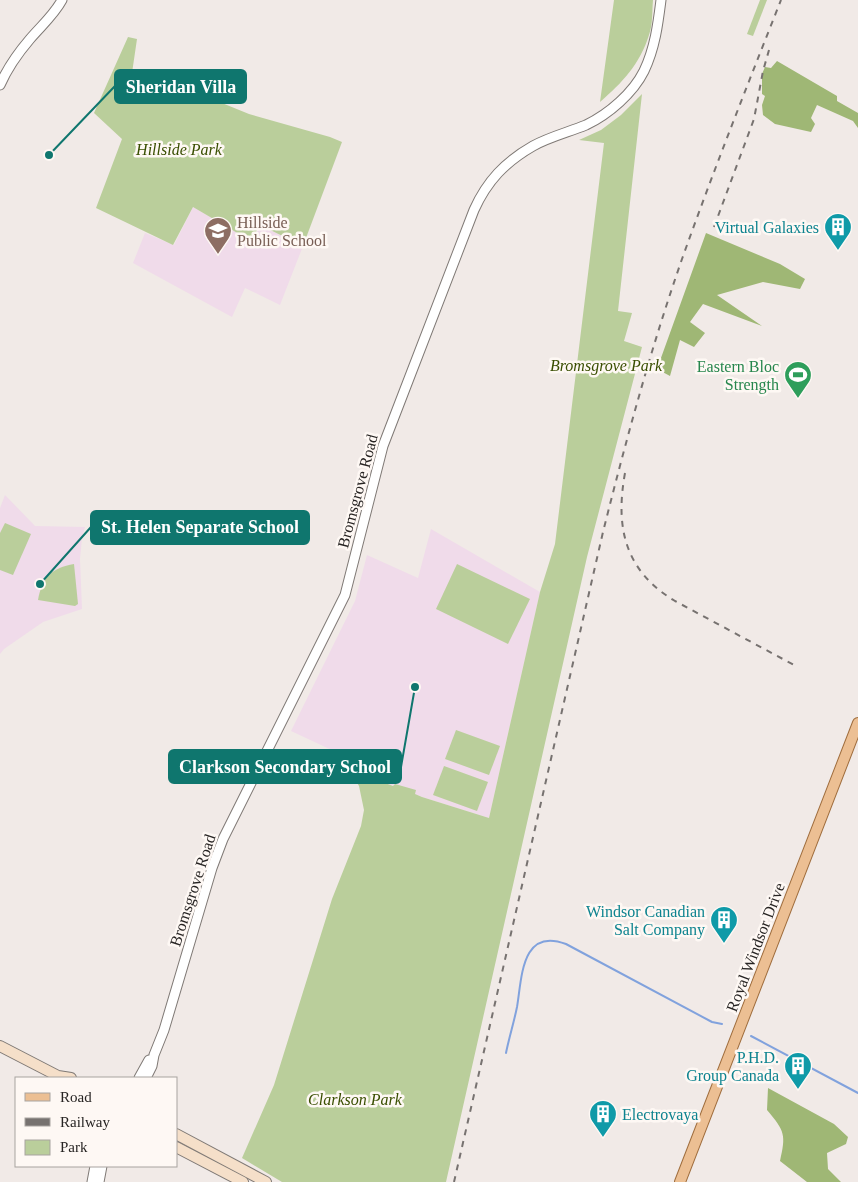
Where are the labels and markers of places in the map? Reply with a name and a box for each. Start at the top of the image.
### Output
callout: Sheridan Villa [115,70,246,103]
building icon: Virtual Galaxies [823,212,853,251]
place label: Hillside Public School [237,214,327,249]
school or university icon: Hillside Public School [203,216,233,255]
place label: Virtual Galaxies [715,219,819,236]
place label: Eastern Bloc Strength [697,358,779,394]
sports icon: Eastern Bloc Strength [783,360,813,399]
callout: St. Helen Separate School [91,511,309,544]
callout: Clarkson Secondary School [169,750,401,783]
place label: Windsor Canadian Salt Company [586,903,705,939]
building icon: Windsor Canadian Salt Company [709,905,739,944]
place label: P.H.D. Group Canada [686,1049,779,1085]
building icon: P.H.D. Group Canada [783,1051,813,1090]
building icon: Electrovaya [588,1099,618,1138]
place label: Electrovaya [622,1106,698,1124]

